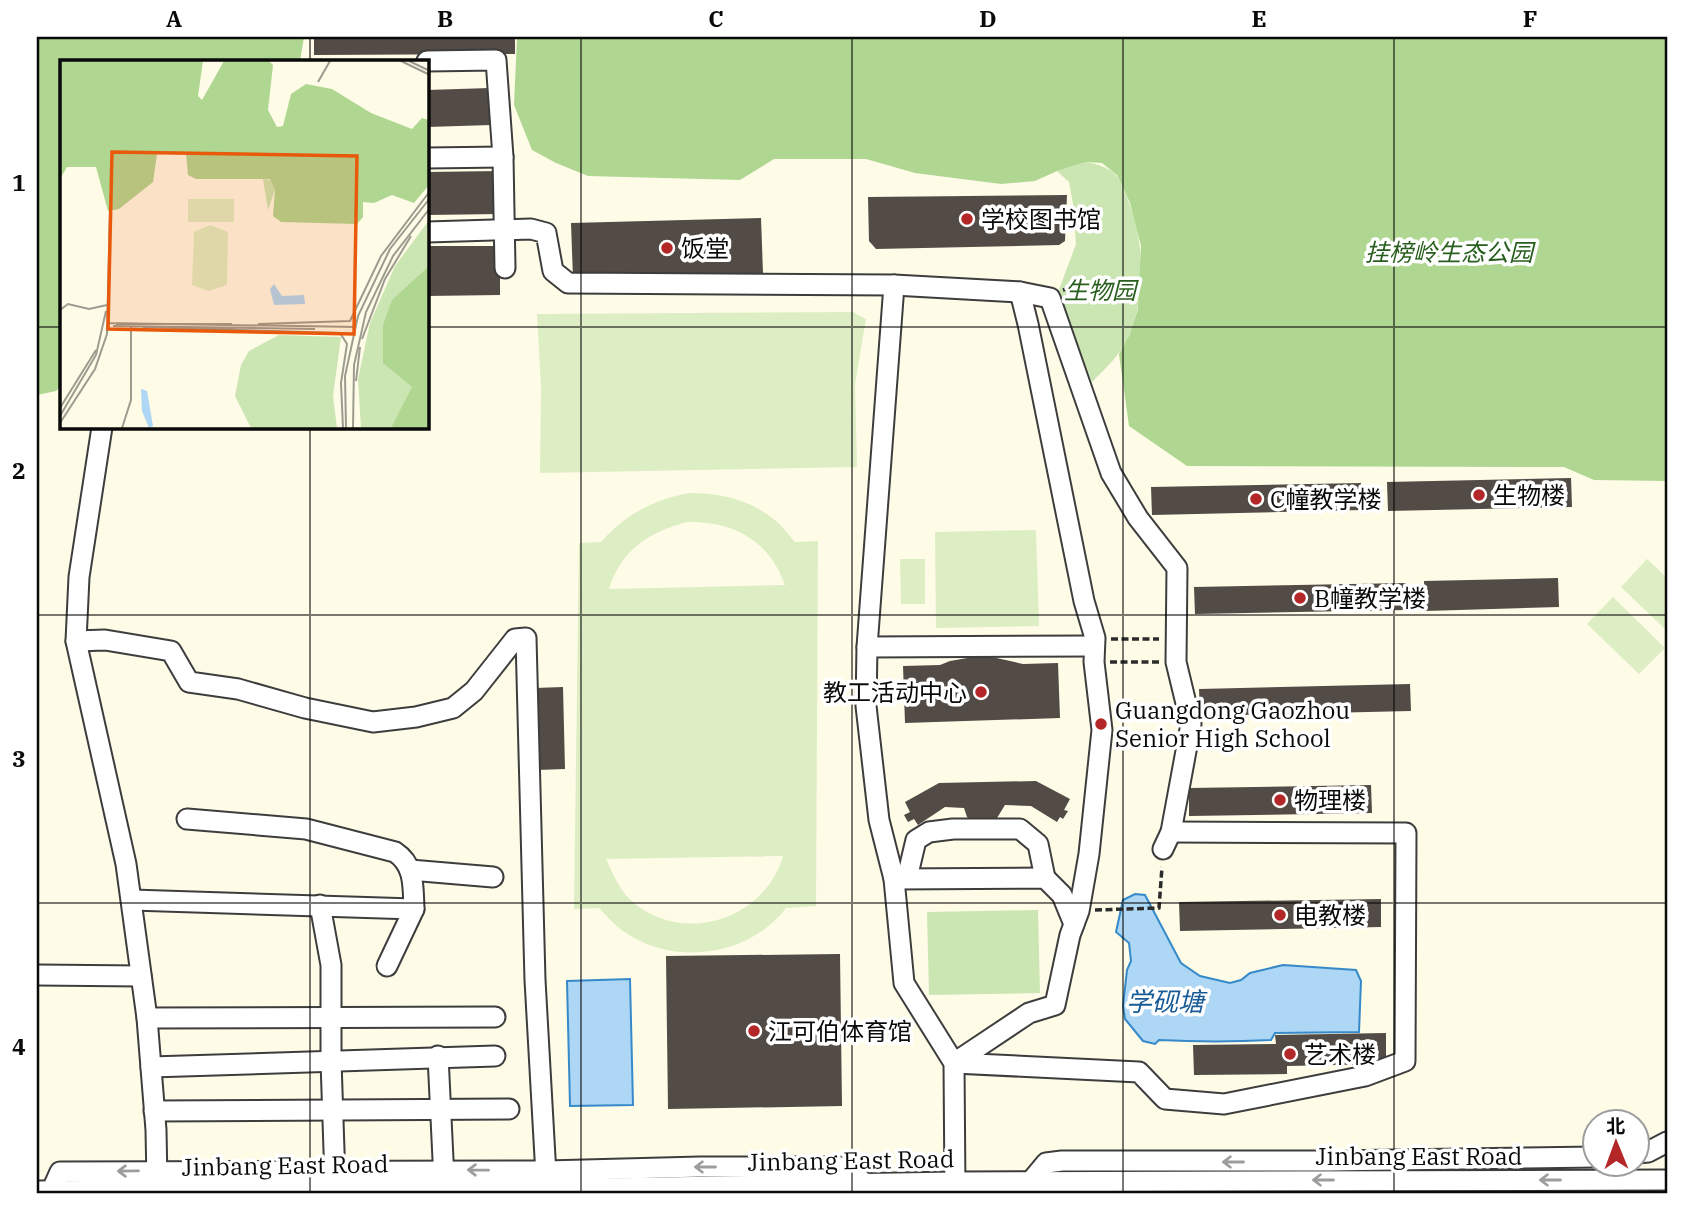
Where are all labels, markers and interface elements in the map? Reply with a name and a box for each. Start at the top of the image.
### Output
text: A [166,3,182,33]
text: B [437,3,453,33]
text: C [708,3,724,33]
text: D [979,3,997,33]
text: E [1251,3,1267,33]
text: F [1523,3,1537,33]
inset map [60,60,429,429]
text: 1 [12,167,26,197]
place label: 学校图书馆 [981,203,1101,235]
marker: 学校图书馆 [959,211,975,227]
place label: 饭堂 [681,232,729,264]
park label: 挂榜岭生态公园 [1365,236,1536,268]
marker: 饭堂 [659,240,675,256]
park label: 生物园 [1064,274,1139,306]
text: 2 [12,455,26,485]
place label: 生物楼 [1493,479,1565,511]
place label: C幢教学楼 [1270,483,1382,515]
marker: 生物楼 [1471,487,1487,503]
marker: C幢教学楼 [1248,491,1264,507]
place label: B幢教学楼 [1314,582,1426,614]
marker: B幢教学楼 [1292,590,1308,606]
place label: 教工活动中心 [823,676,967,708]
marker: 教工活动中心 [973,684,989,700]
place label: Guangdong Gaozhou Senior High School [1115,694,1350,754]
marker: Guangdong Gaozhou Senior High School [1093,716,1109,732]
text: 3 [12,743,26,773]
place label: 物理楼 [1294,784,1366,816]
marker: 物理楼 [1272,792,1288,808]
place label: 电教楼 [1294,899,1366,931]
marker: 电教楼 [1272,907,1288,923]
water label: 学砚塘 [1126,984,1208,1018]
place label: 江可伯体育馆 [768,1015,912,1047]
marker: 江可伯体育馆 [746,1023,762,1039]
text: 4 [12,1031,26,1061]
place label: 艺术楼 [1304,1038,1376,1070]
marker: 艺术楼 [1282,1046,1298,1062]
north arrow [1582,1108,1652,1178]
text: 北 [1606,1114,1625,1138]
street label: Jinbang East Road [1316,1140,1522,1172]
street label: Jinbang East Road [747,1142,955,1178]
street label: Jinbang East Road [181,1147,389,1183]
one-way arrow [1222,1155,1245,1169]
one-way arrow [694,1160,717,1174]
one-way arrow [467,1163,490,1177]
one-way arrow [117,1164,140,1178]
one-way arrow [1311,1173,1334,1187]
one-way arrow [1539,1173,1562,1187]

